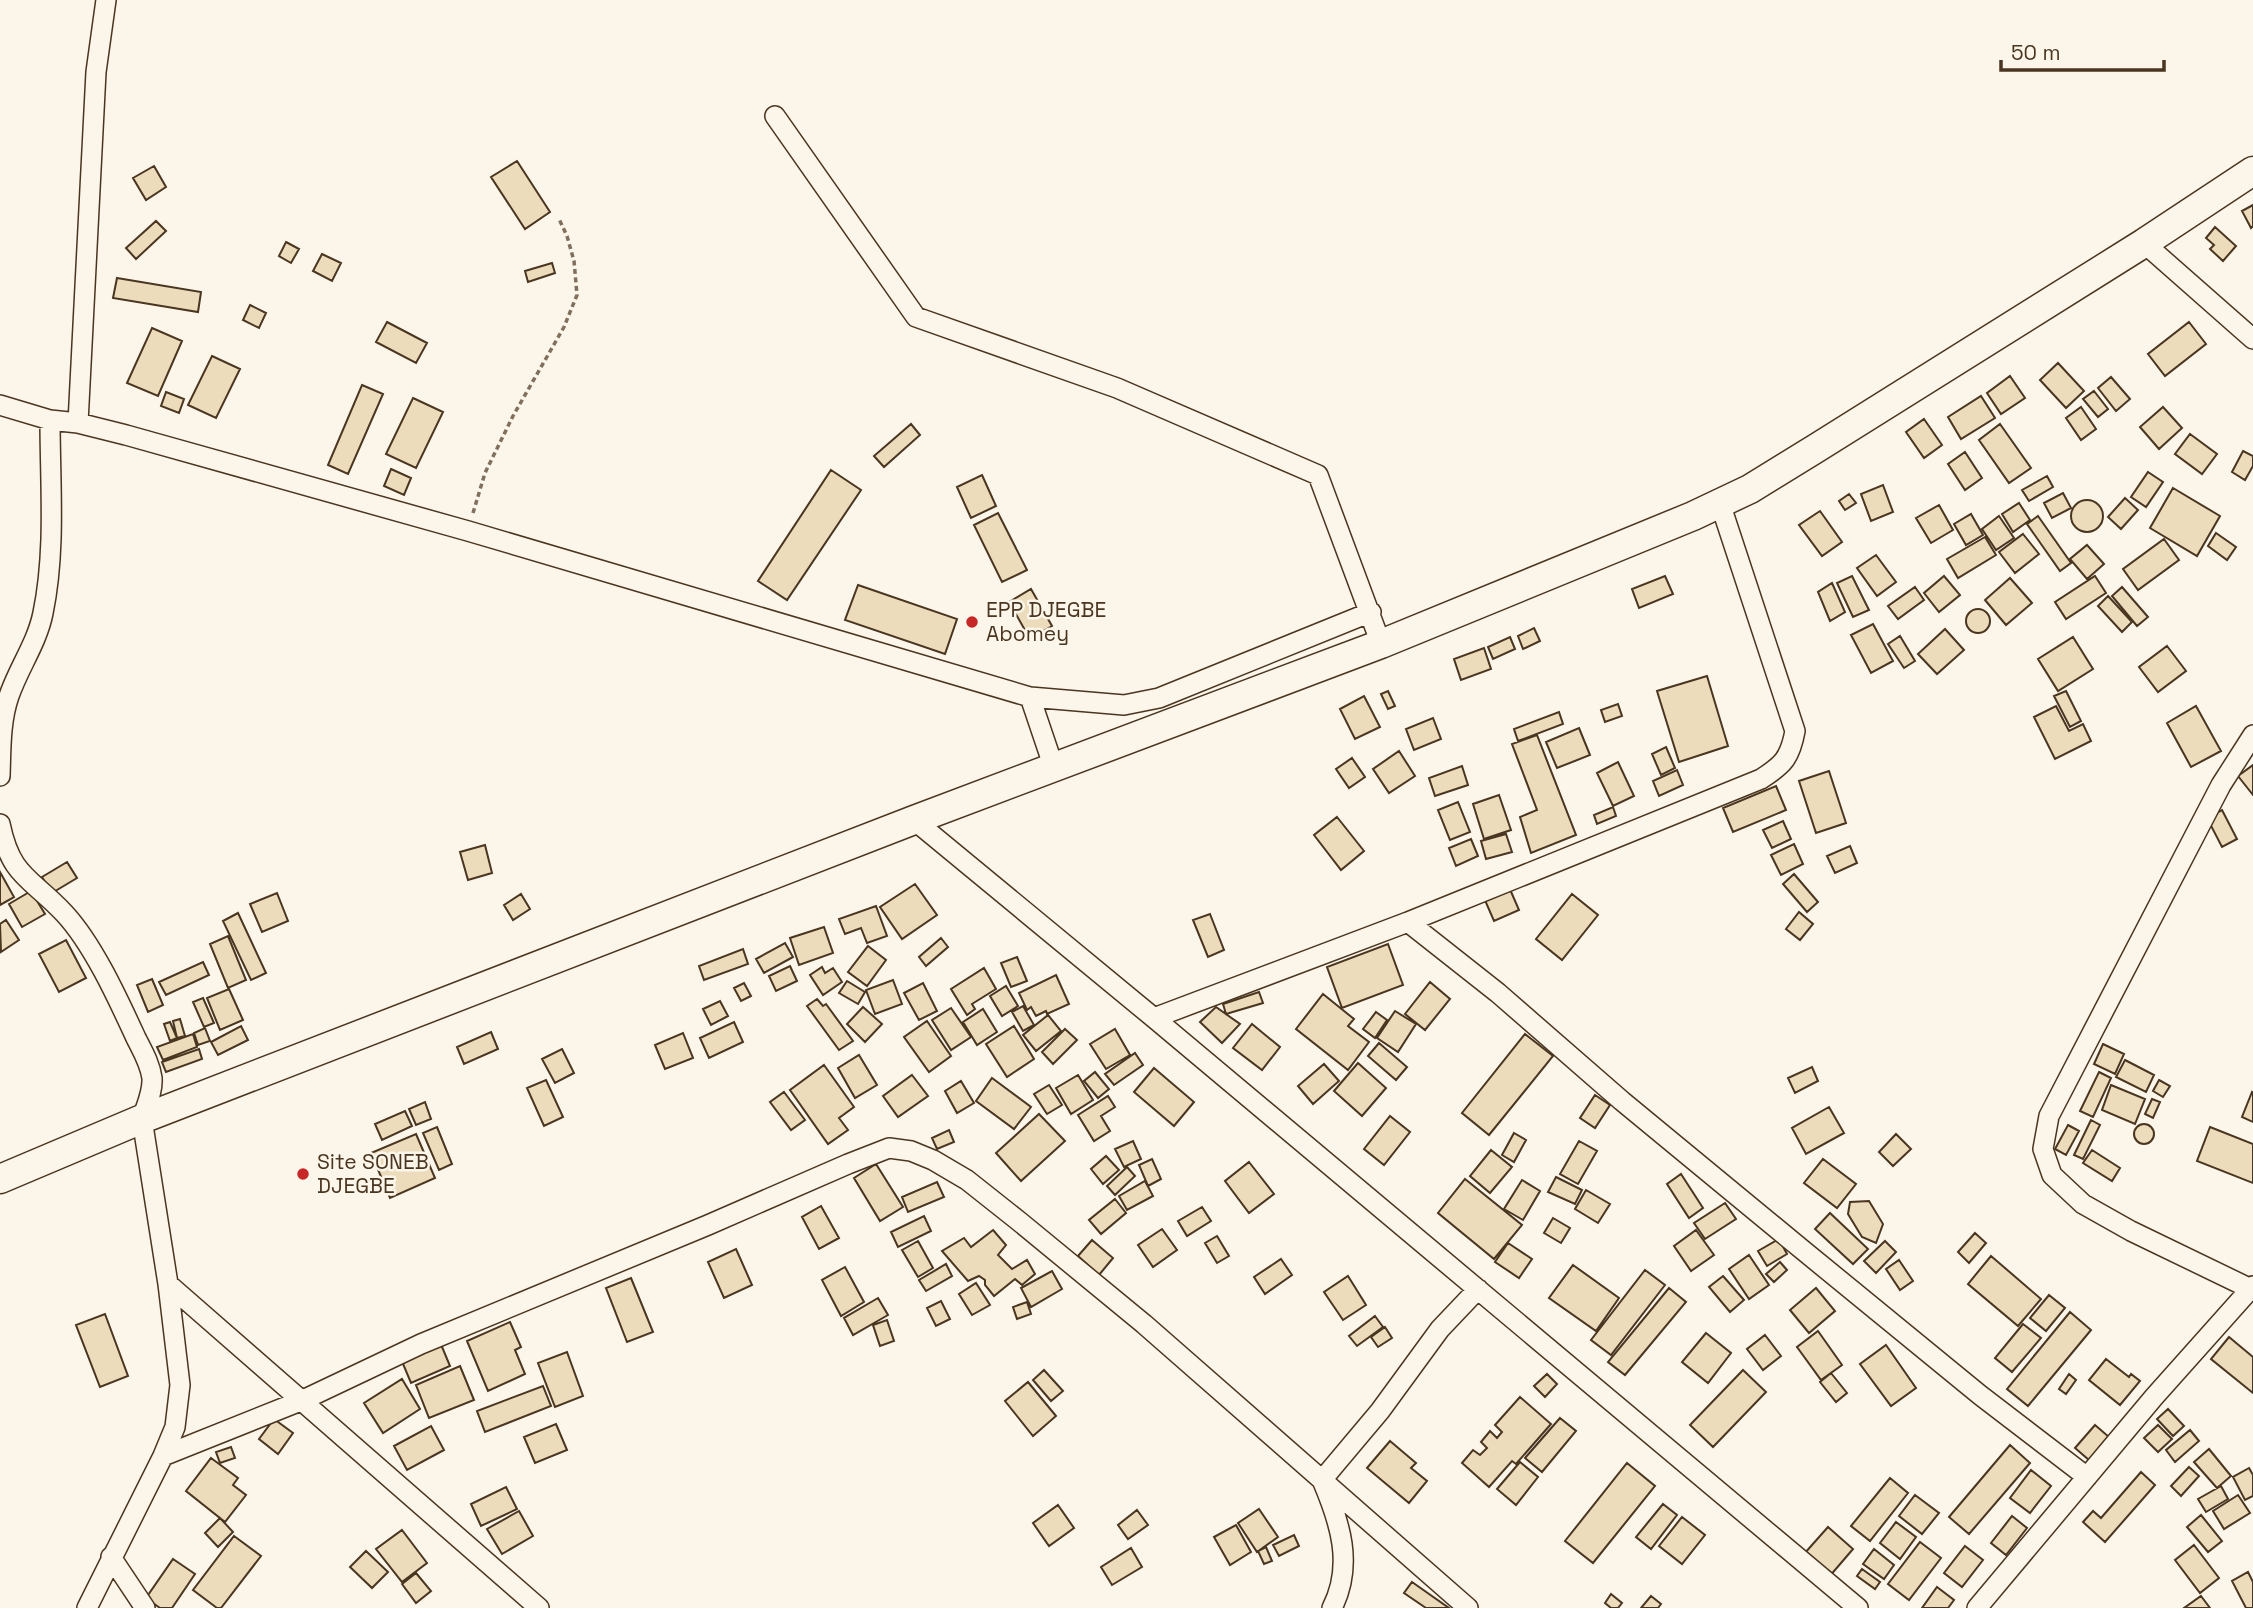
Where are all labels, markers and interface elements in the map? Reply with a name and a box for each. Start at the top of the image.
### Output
scale bar [2001,28,2164,72]
text: 50 m [2011,39,2061,66]
place label: EPP DJEGBE Abomey [986,596,1106,647]
marker: EPP DJEGBE Abomey [964,614,980,630]
place label: Site SONEB DJEGBE [317,1148,429,1199]
marker: Site SONEB DJEGBE [295,1166,311,1182]

